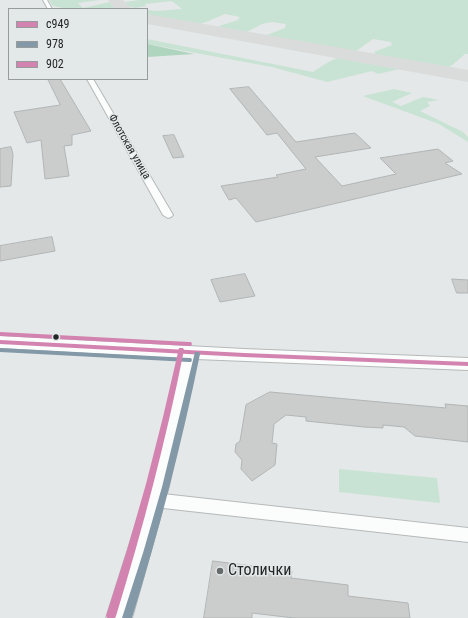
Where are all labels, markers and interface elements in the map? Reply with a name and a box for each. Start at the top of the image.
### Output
legend [8,8,148,80]
text: с949 [46,17,69,31]
text: 978 [46,37,64,51]
text: 902 [46,57,64,71]
street label: Флотская улица [105,112,153,182]
unlabelled marker [51,332,61,342]
place label: Столички [228,561,291,581]
marker: Столички [215,566,225,576]

